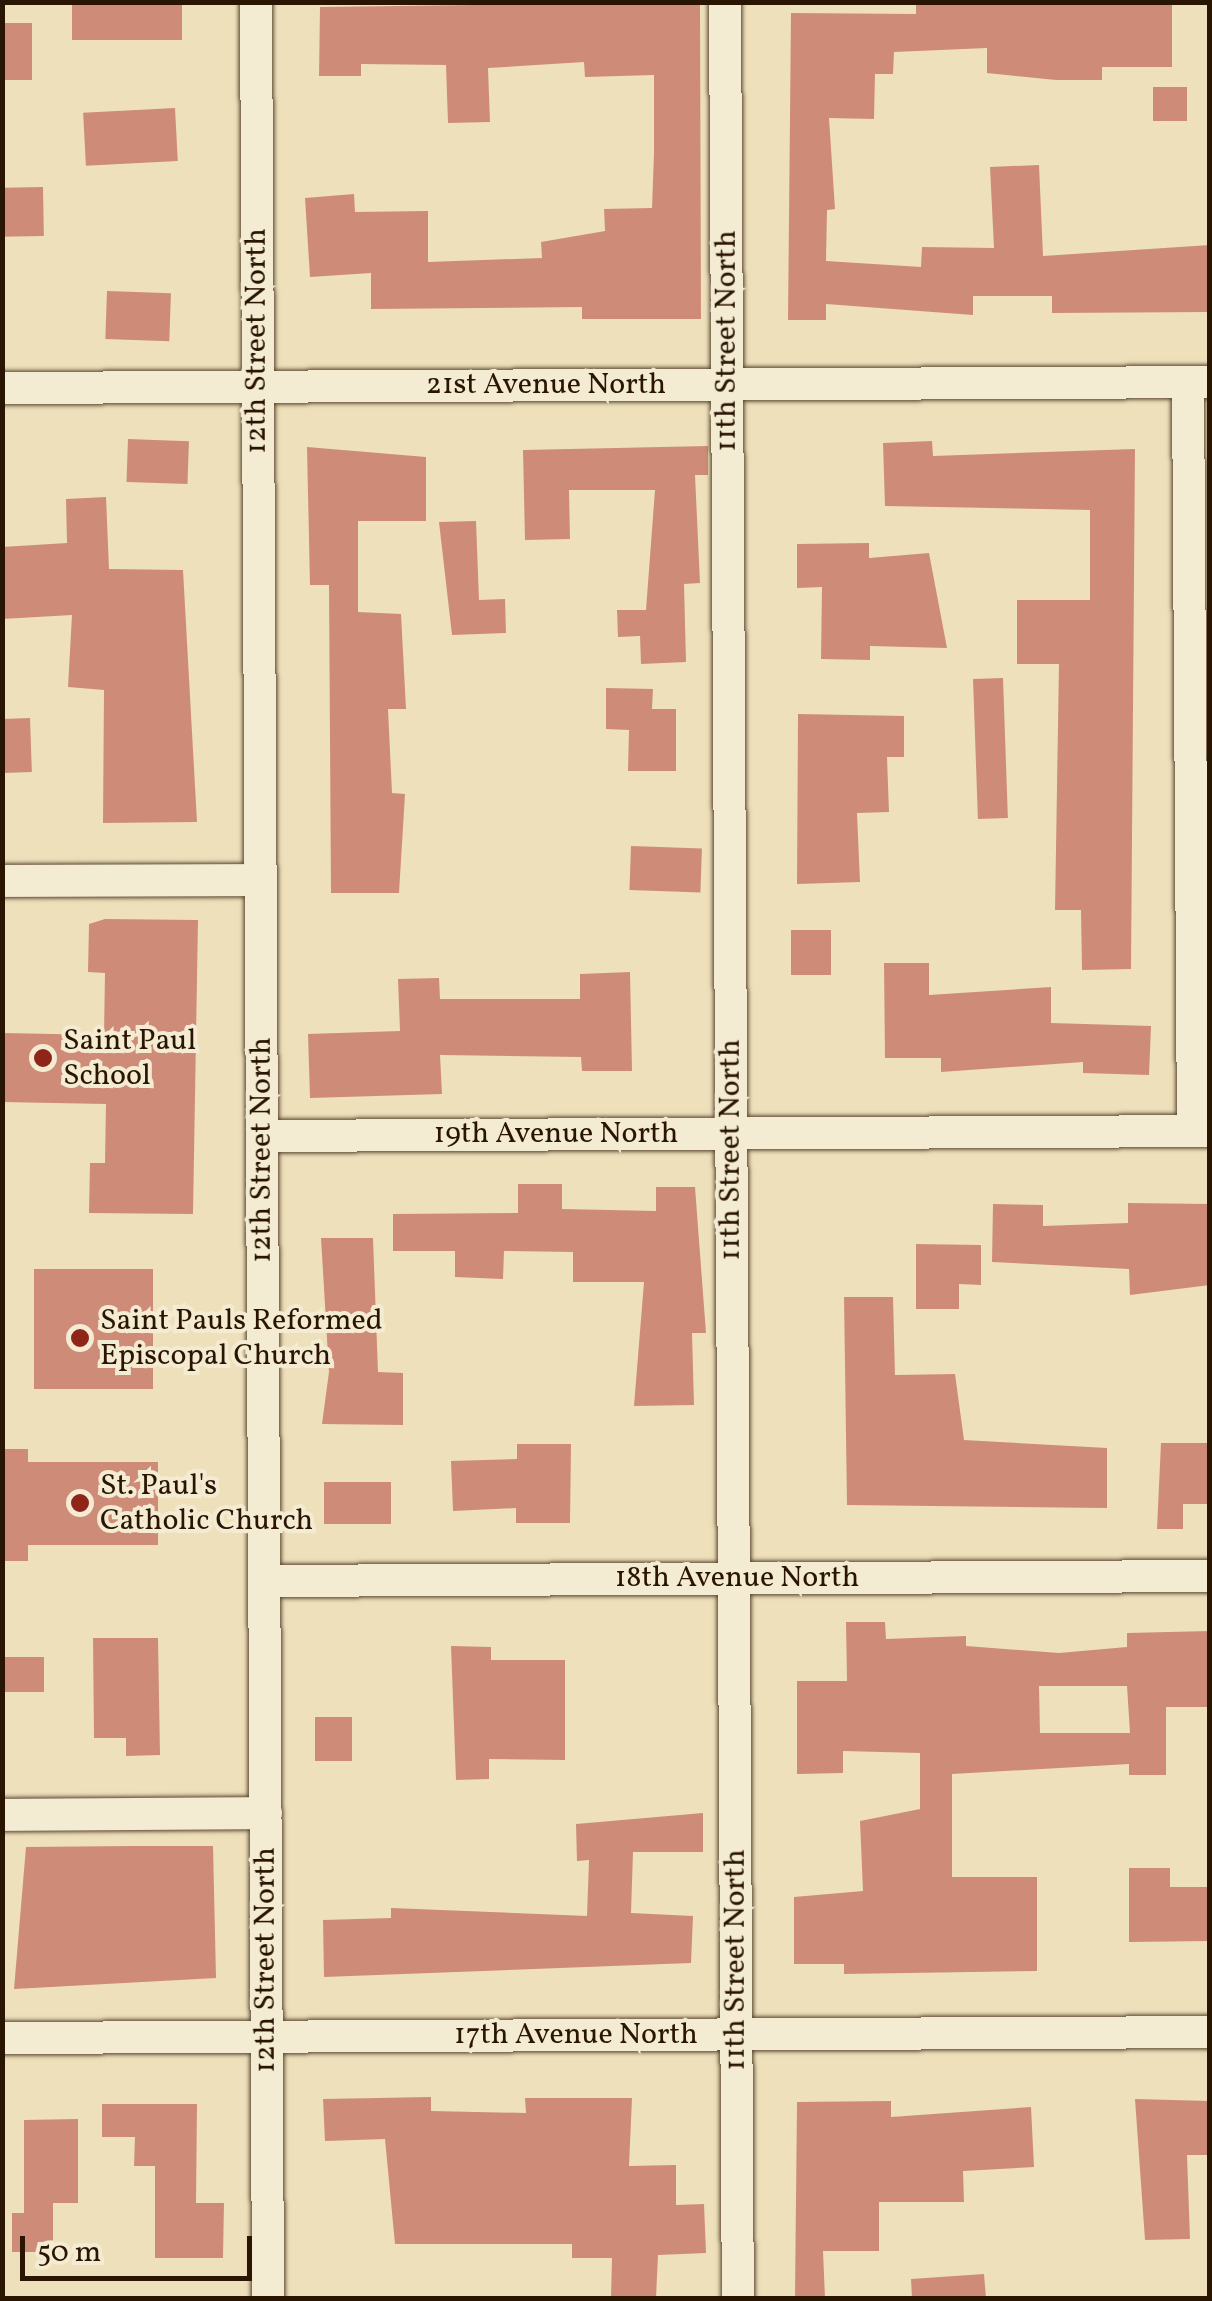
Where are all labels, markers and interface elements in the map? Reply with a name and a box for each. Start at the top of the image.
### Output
street label: 12th Street North [239,228,275,454]
street label: 11th Street North [709,230,745,452]
street label: 21st Avenue North [426,367,666,403]
place label: Saint Paul School [63,1023,196,1094]
street label: 12th Street North [244,1037,280,1263]
street label: 11th Street North [713,1039,749,1261]
marker: Saint Paul School [32,1047,54,1069]
street label: 19th Avenue North [434,1116,678,1152]
place label: Saint Pauls Reformed Episcopal Church [100,1303,383,1374]
marker: Saint Pauls Reformed Episcopal Church [69,1327,91,1349]
place label: St. Paul's Catholic Church [100,1468,313,1538]
marker: St. Paul's Catholic Church [69,1492,91,1514]
street label: 18th Avenue North [615,1560,859,1596]
street label: 12th Street North [248,1847,284,2073]
street label: 11th Street North [718,1849,754,2071]
street label: 17th Avenue North [454,2017,698,2053]
scale bar [25,2216,258,2278]
text: 50 m [37,2232,101,2274]

